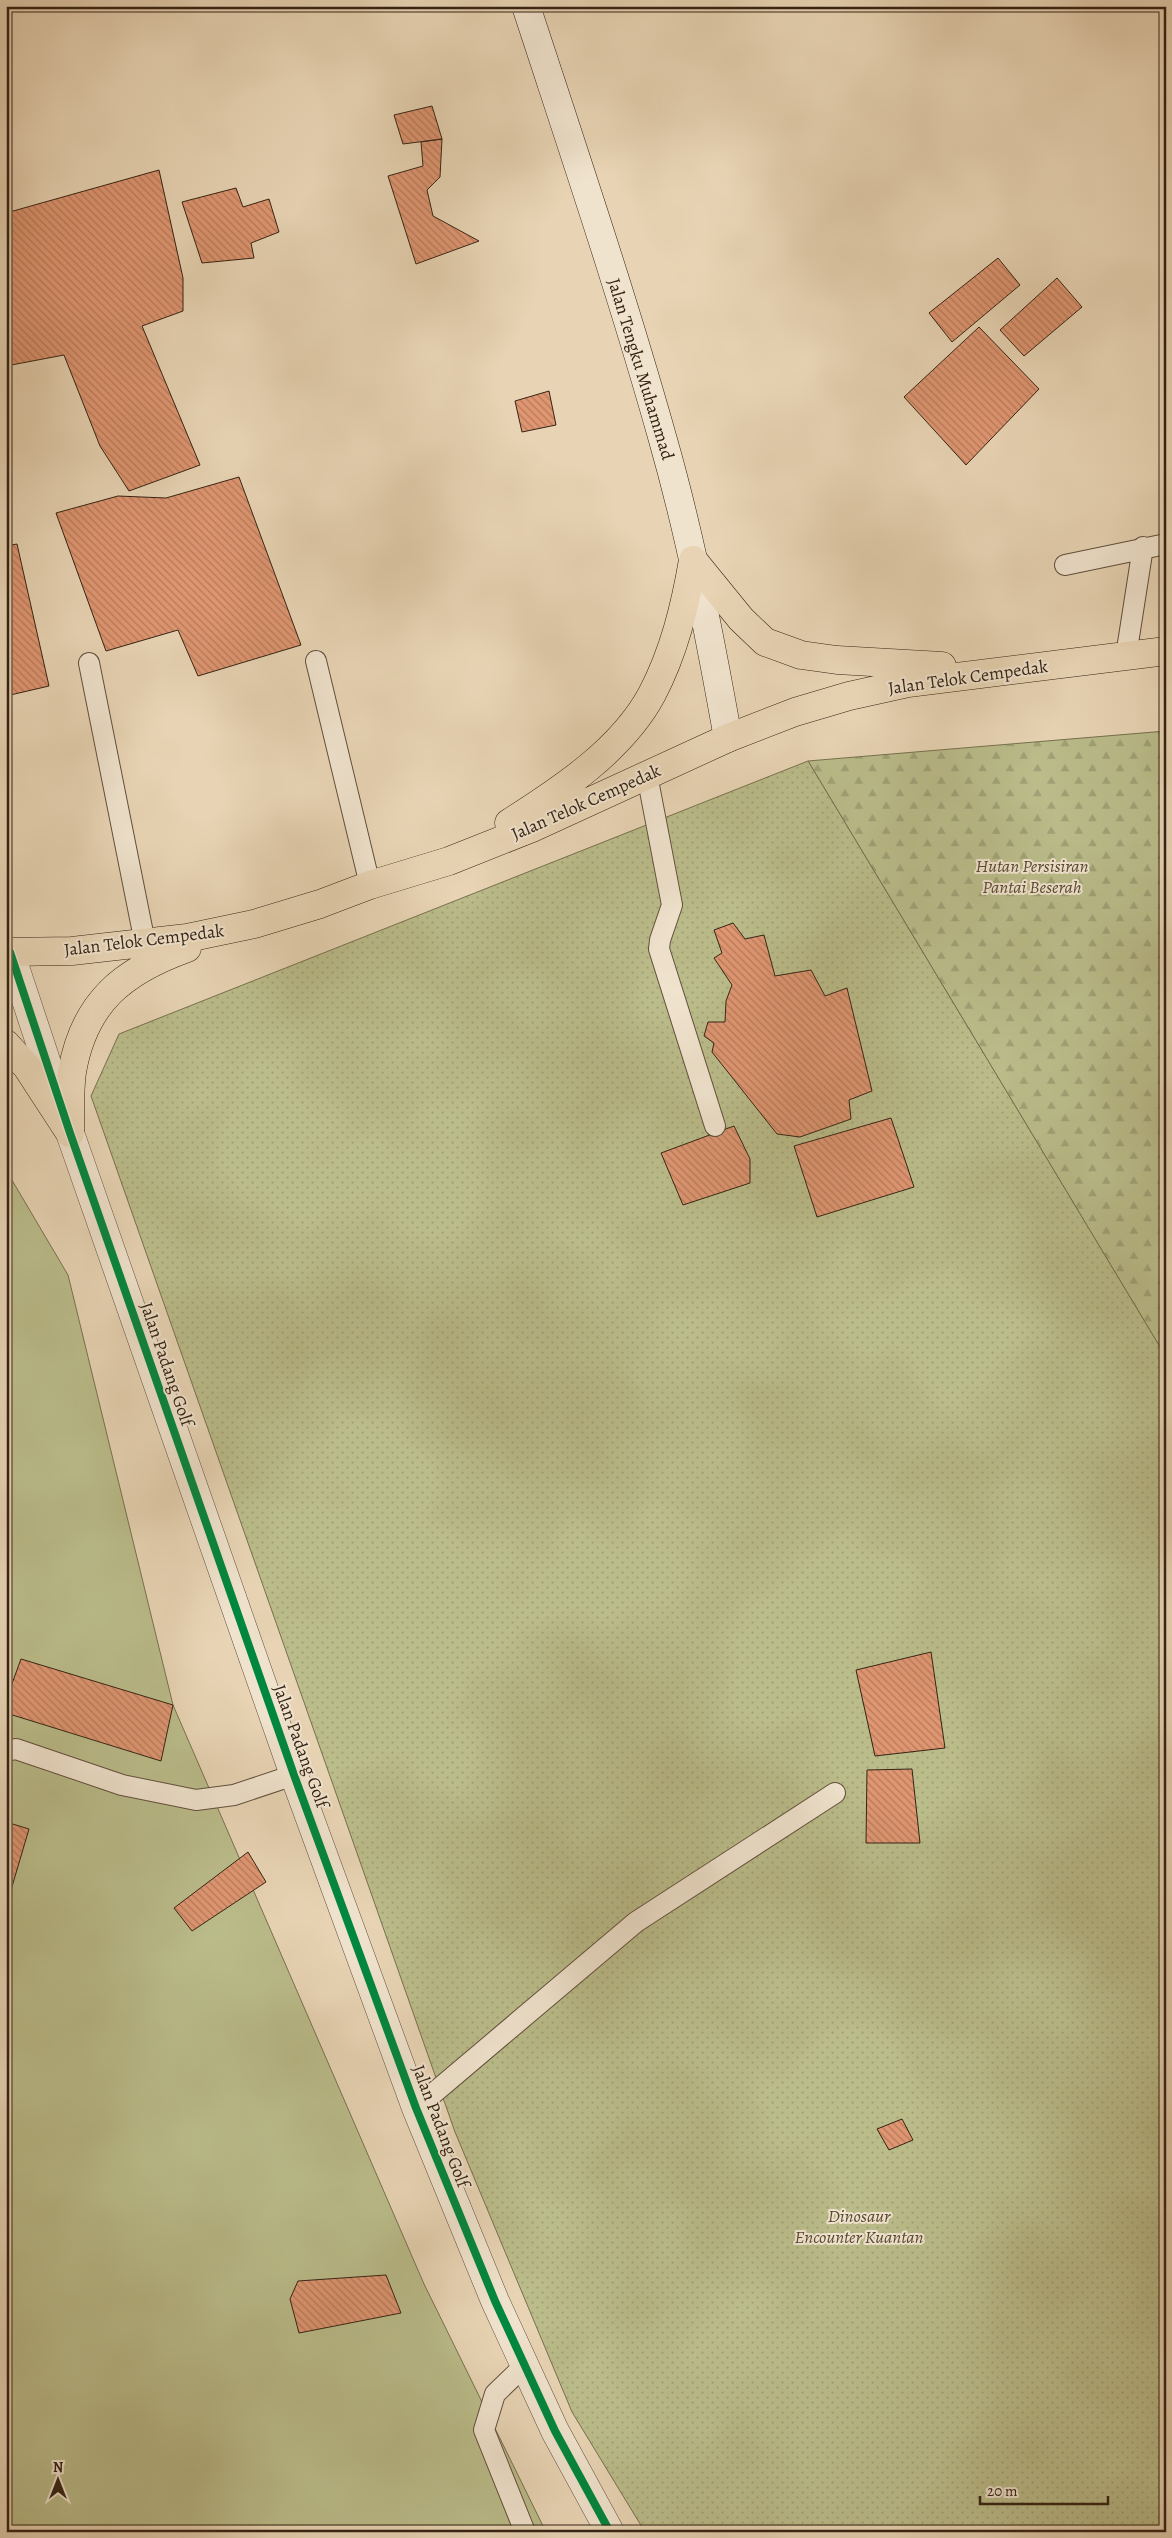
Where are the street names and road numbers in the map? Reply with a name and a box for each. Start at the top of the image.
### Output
street label: Jalan Tengku Muhammad [602,275,680,463]
street label: Jalan Telok Cempedak [887,654,1050,700]
street label: Jalan Telok Cempedak [508,758,665,846]
street label: Jalan Telok Cempedak [63,918,225,962]
street label: Jalan Padang Golf [135,1299,200,1432]
street label: Jalan Padang Golf [268,1681,335,1814]
street label: Jalan Padang Golf [407,2061,476,2194]

